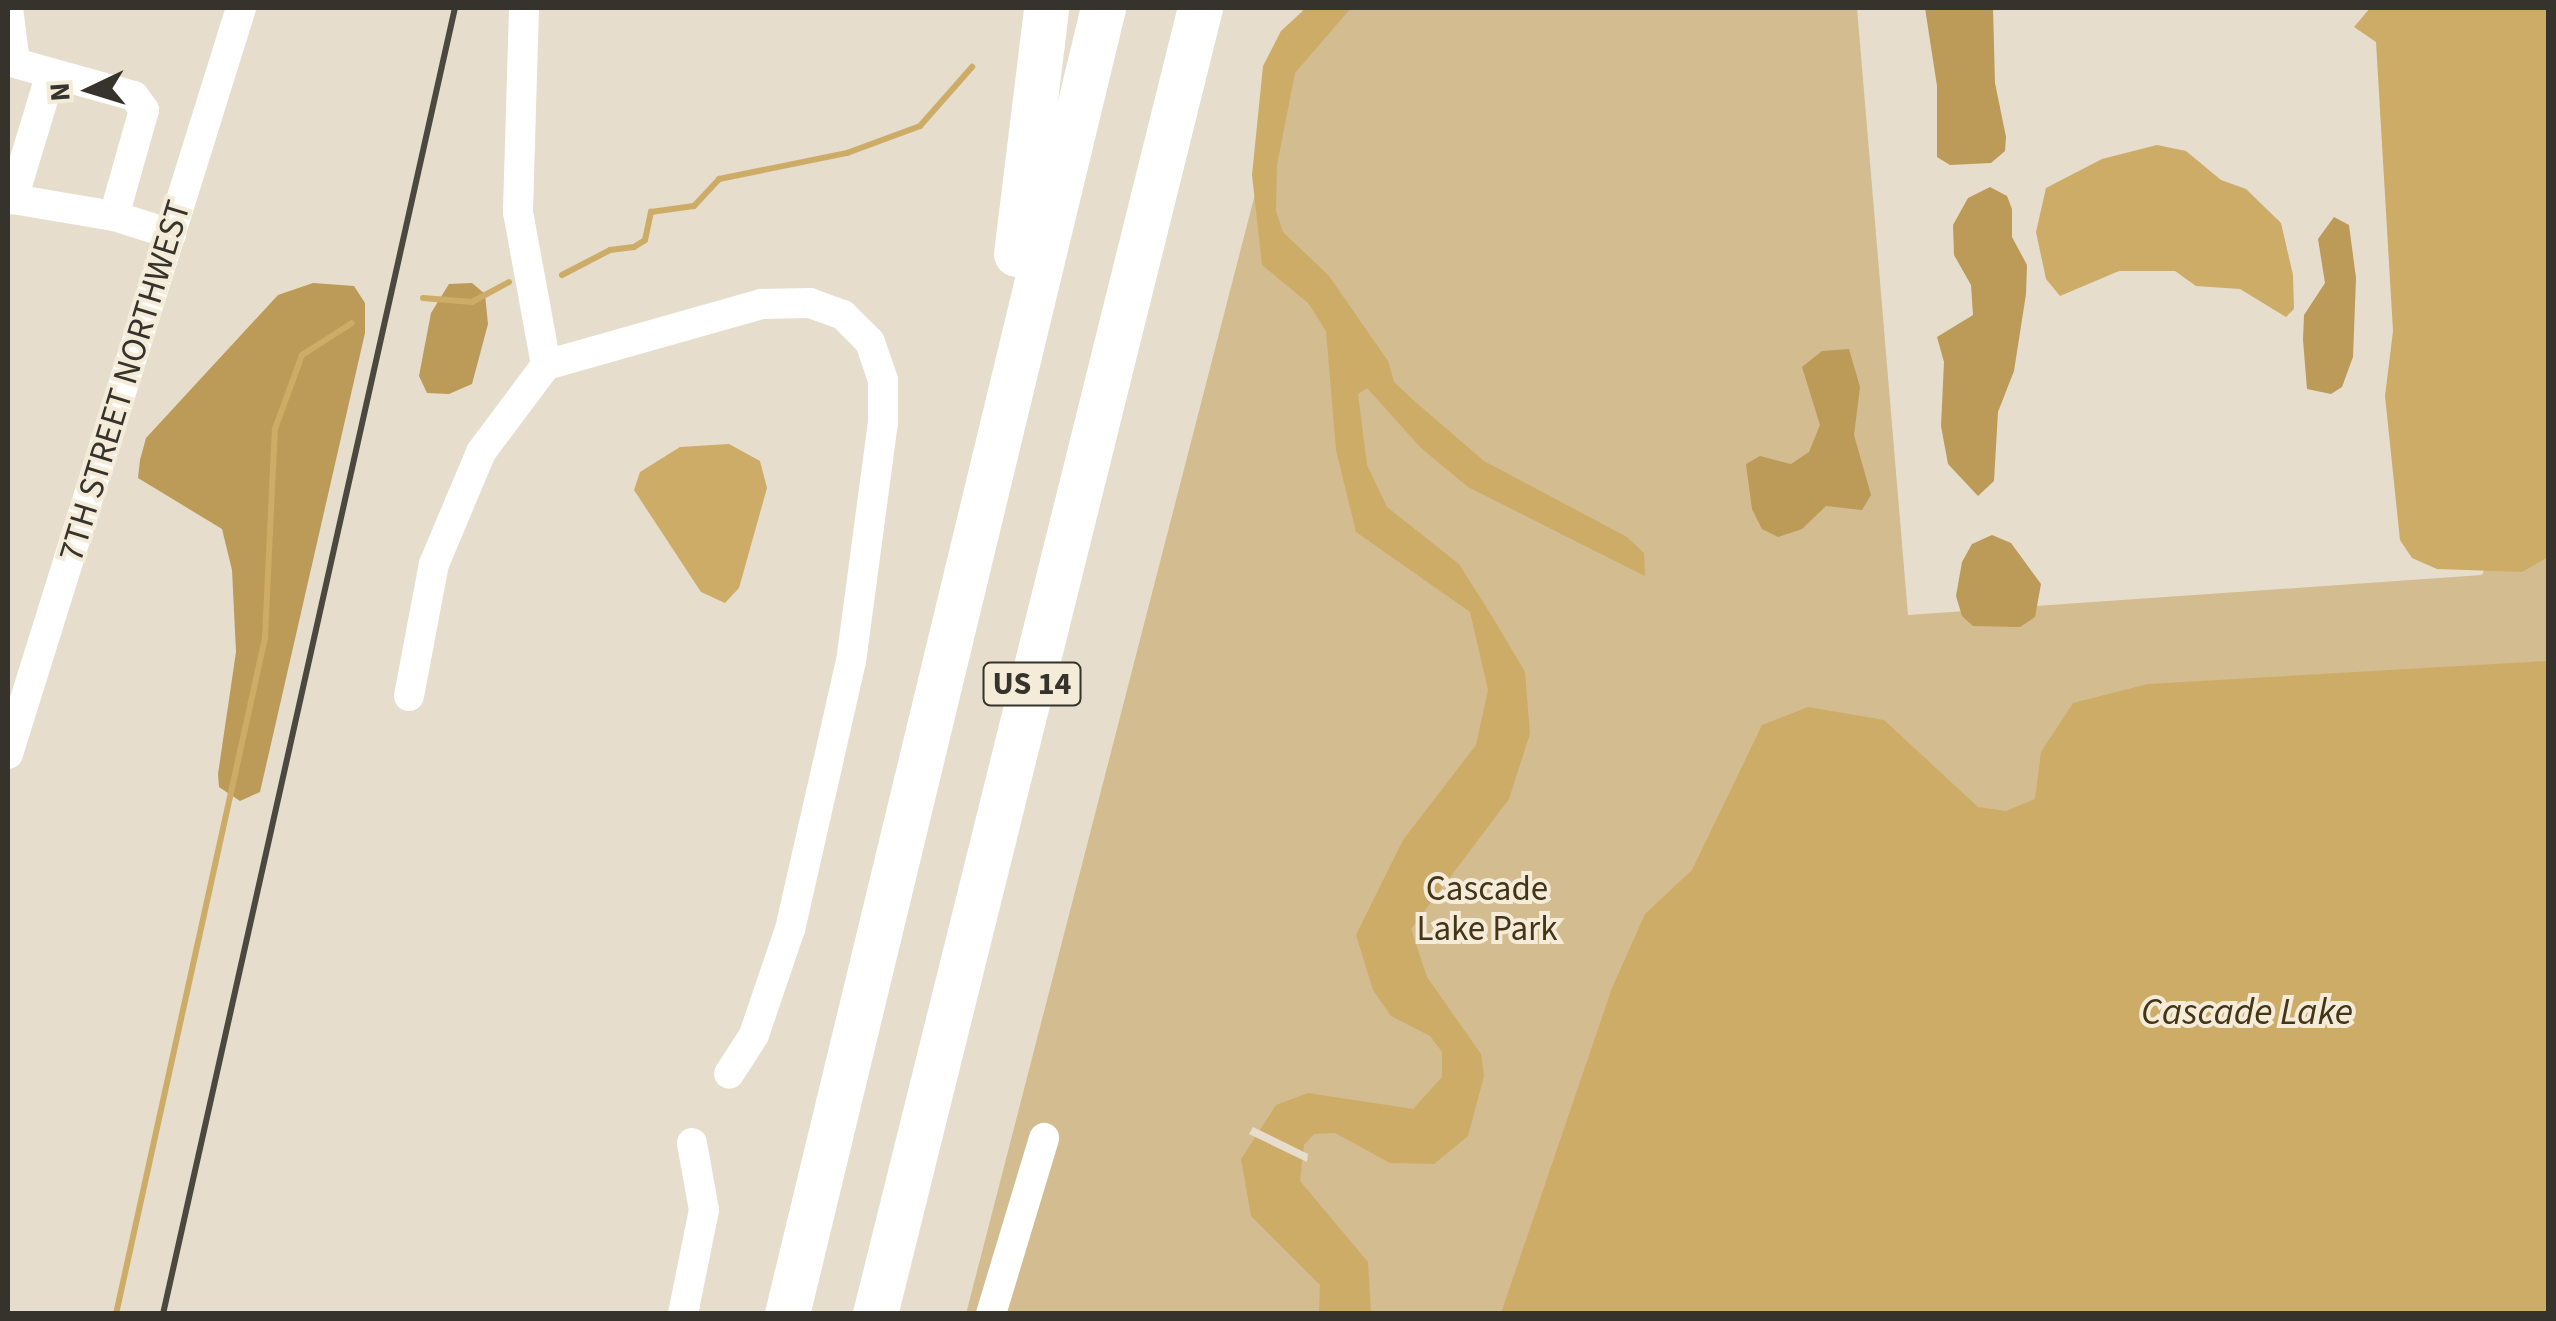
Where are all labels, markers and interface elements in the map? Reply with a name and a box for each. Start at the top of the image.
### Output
north arrow [40,40,140,140]
text: N [39,81,81,103]
street label: 7TH STREET NORTHWEST [50,196,200,566]
road number: US 14 [982,657,1082,711]
park label: Cascade Lake Park [1416,868,1558,950]
water label: Cascade Lake [2141,990,2353,1036]

